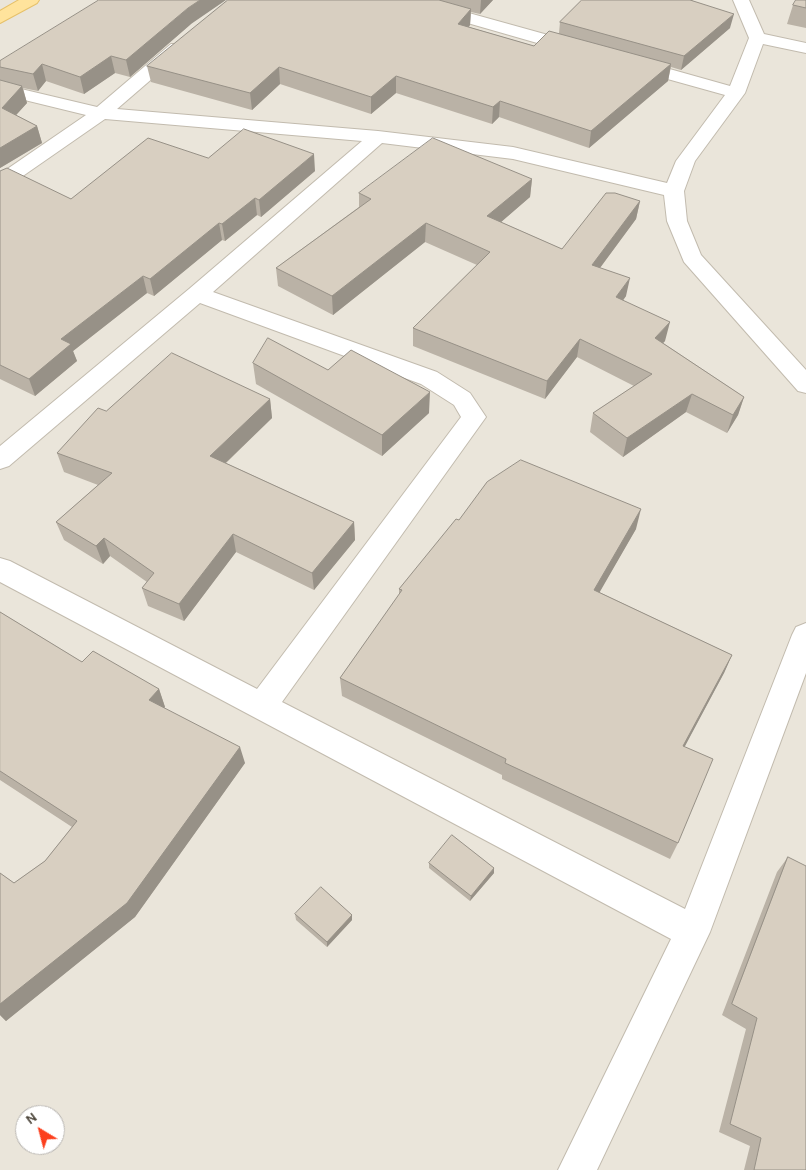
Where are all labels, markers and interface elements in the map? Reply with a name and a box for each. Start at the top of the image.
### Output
north arrow [15,1105,65,1155]
text: N [22,1109,40,1128]

